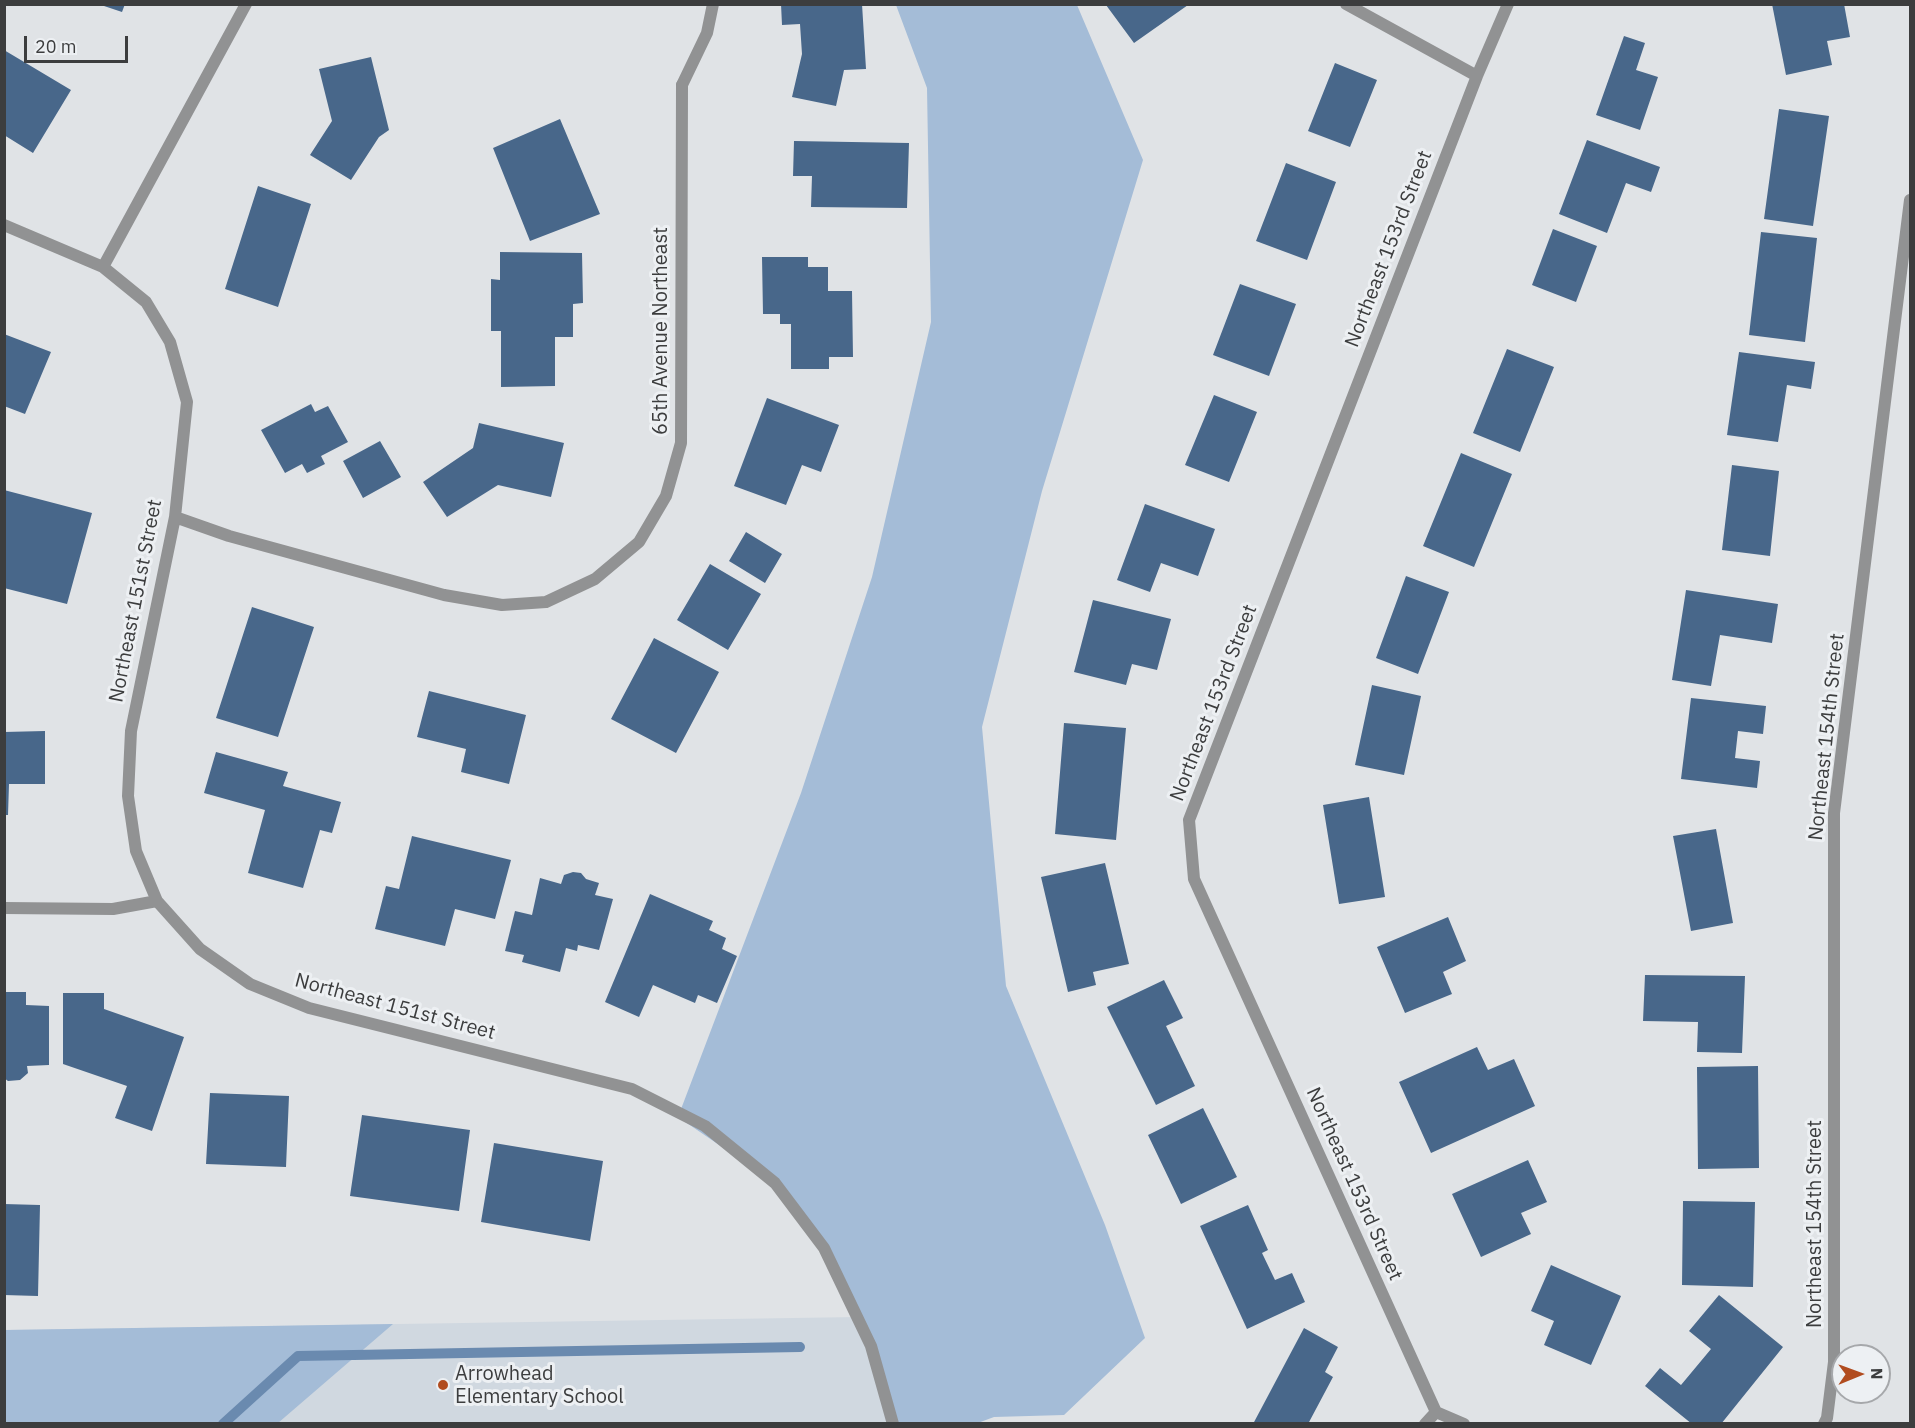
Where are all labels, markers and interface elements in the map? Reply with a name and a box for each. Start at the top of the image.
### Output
scale bar [27,24,130,62]
text: 20 m [35,35,77,58]
street label: Northeast 153rd Street [1340,147,1438,351]
street label: 65th Avenue Northeast [649,227,673,435]
street label: Northeast 151st Street [105,497,167,705]
street label: Northeast 153rd Street [1165,601,1263,805]
street label: Northeast 154th Street [1804,632,1850,842]
street label: Northeast 151st Street [292,969,498,1045]
street label: Northeast 153rd Street [1301,1084,1407,1284]
street label: Northeast 154th Street [1803,1120,1827,1328]
north arrow [1831,1344,1891,1404]
place label: Arrowhead Elementary School [455,1362,624,1409]
text: N [1867,1368,1887,1380]
marker: Arrowhead Elementary School [436,1378,450,1392]

